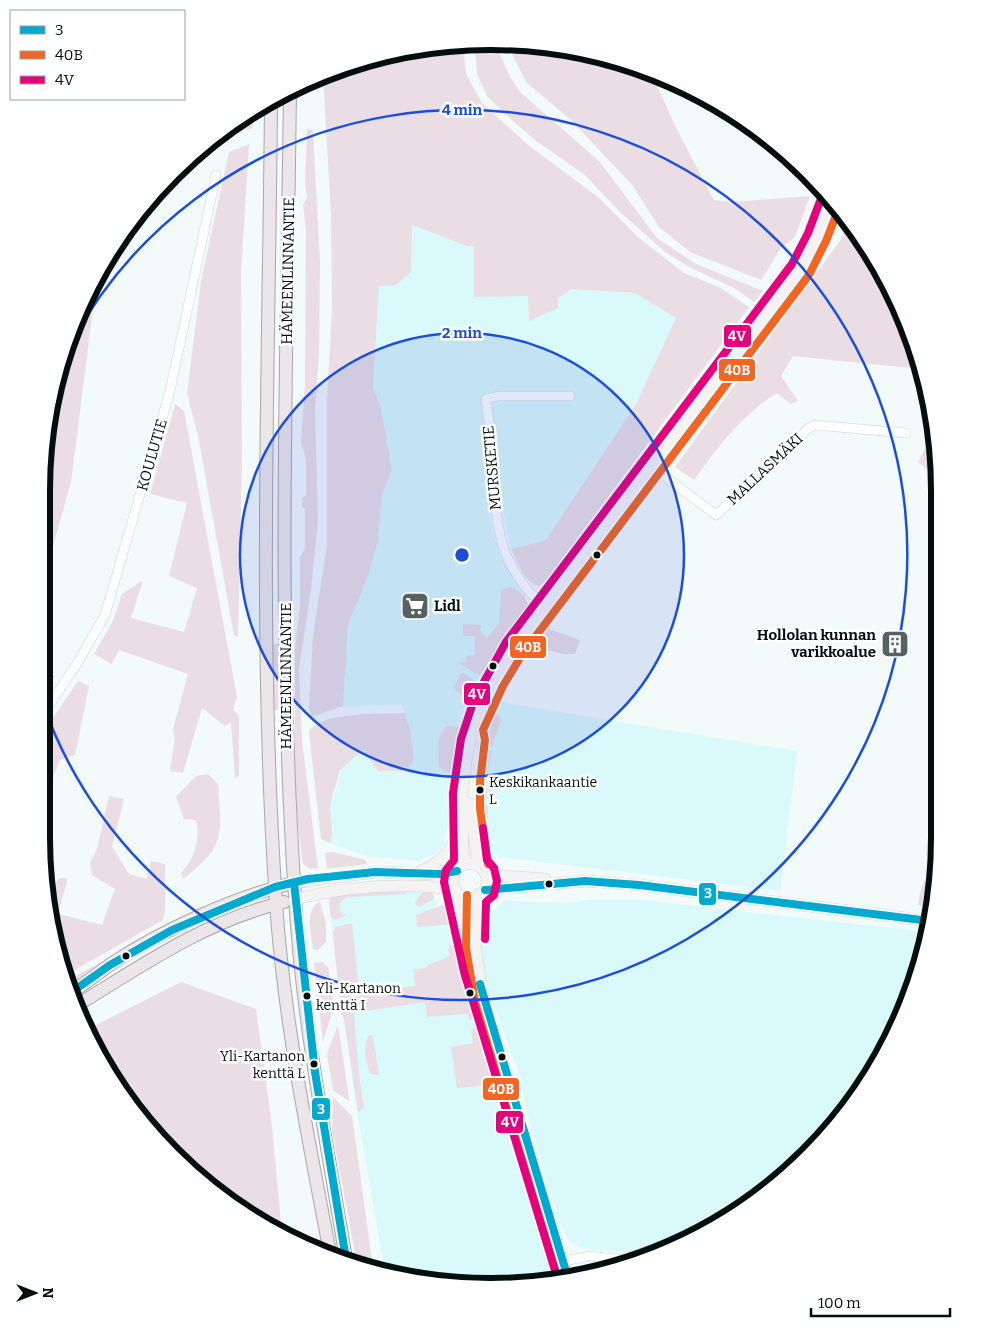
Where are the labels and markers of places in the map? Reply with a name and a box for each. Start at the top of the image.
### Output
centre of rings [453,546,471,564]
unlabelled marker [592,550,602,560]
supermarket icon: Lidl [400,591,430,621]
place label: Lidl [434,597,461,615]
place label: Hollolan kunnan varikkoalue [757,626,876,661]
building icon: Hollolan kunnan varikkoalue [880,629,910,659]
unlabelled marker [488,661,498,671]
place label: Keskikankaantie L [489,774,597,808]
marker: Keskikankaantie L [475,785,485,795]
unlabelled marker [544,879,554,889]
unlabelled marker [121,951,131,961]
place label: Yli-Kartanon kenttä I [316,980,401,1014]
unlabelled marker [465,988,475,998]
marker: Yli-Kartanon kenttä I [302,991,312,1001]
place label: Yli-Kartanon kenttä L [220,1048,305,1082]
unlabelled marker [497,1052,507,1062]
marker: Yli-Kartanon kenttä L [309,1059,319,1069]

